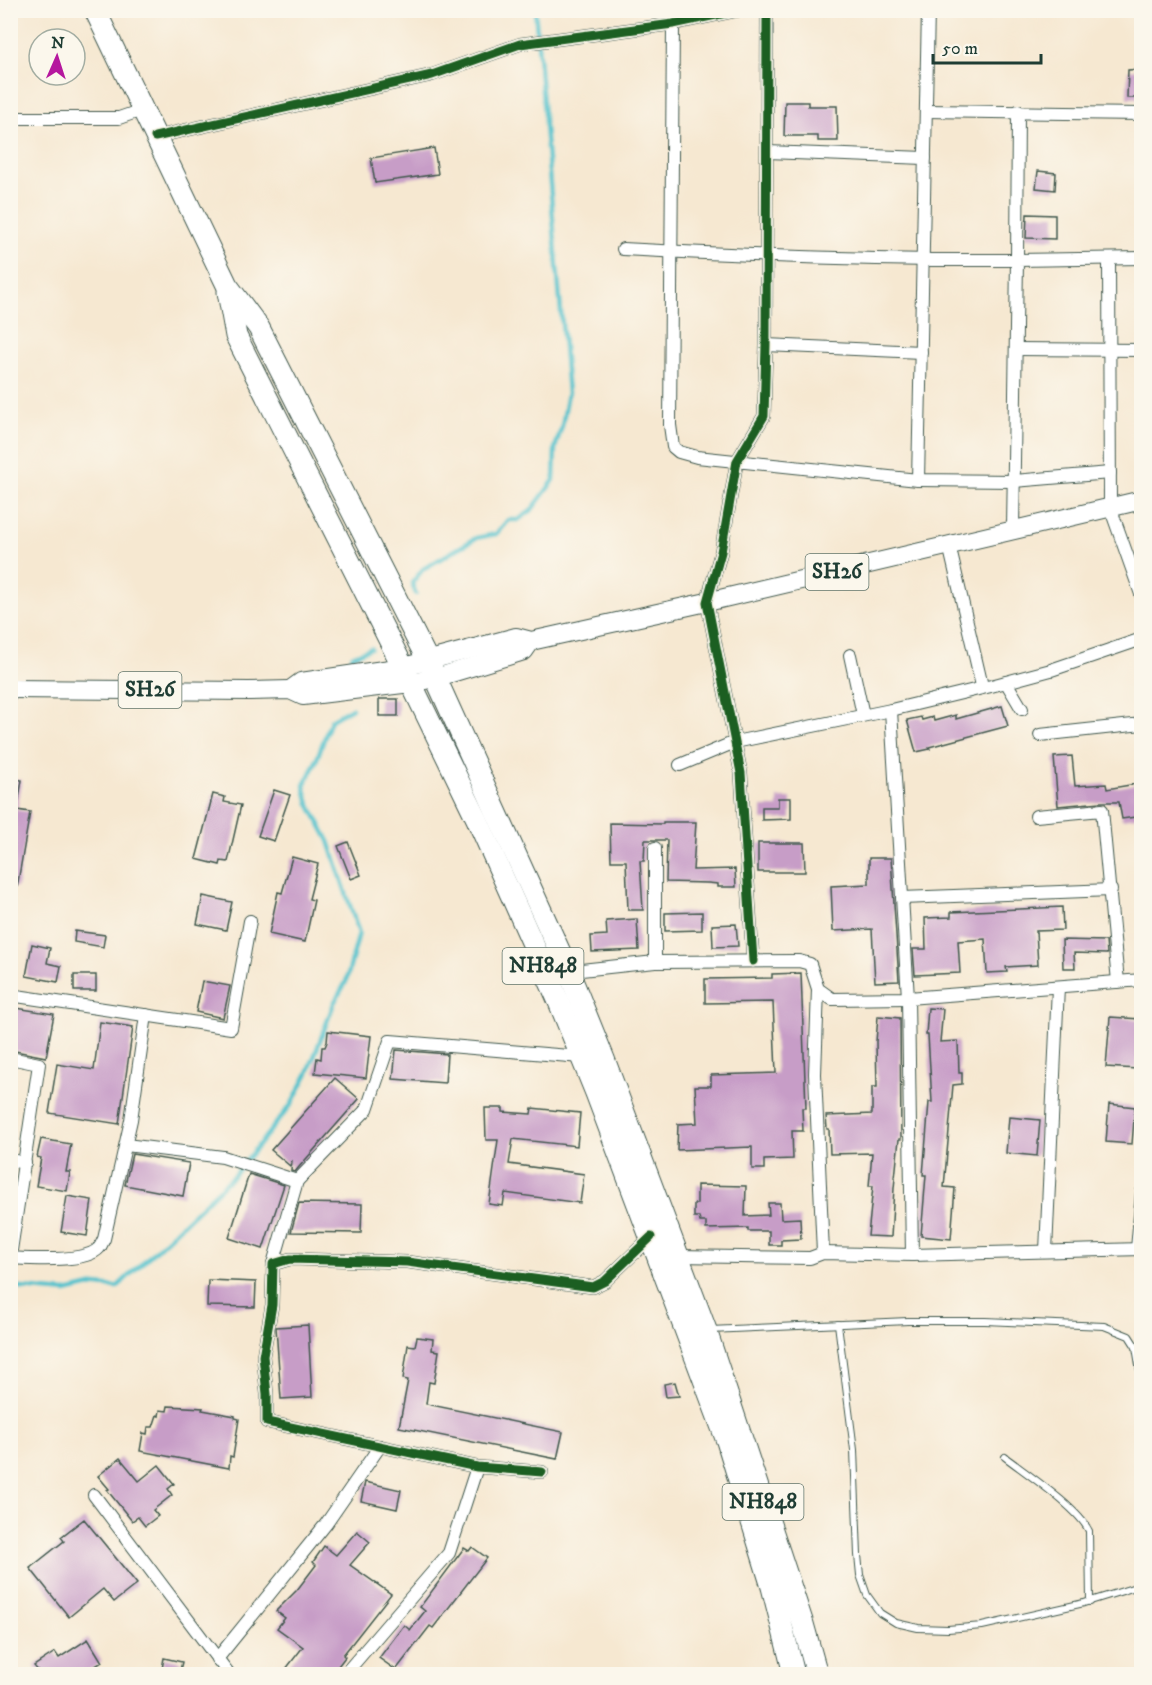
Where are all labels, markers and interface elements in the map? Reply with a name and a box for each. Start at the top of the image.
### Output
north arrow [27,27,87,87]
scale bar [933,27,1041,65]
text: N [51,33,65,53]
text: 50 m [942,38,978,60]
road number: SH26 [806,554,868,590]
road number: SH26 [118,672,182,708]
road number: NH848 [502,948,584,984]
road number: NH848 [722,1484,804,1520]

